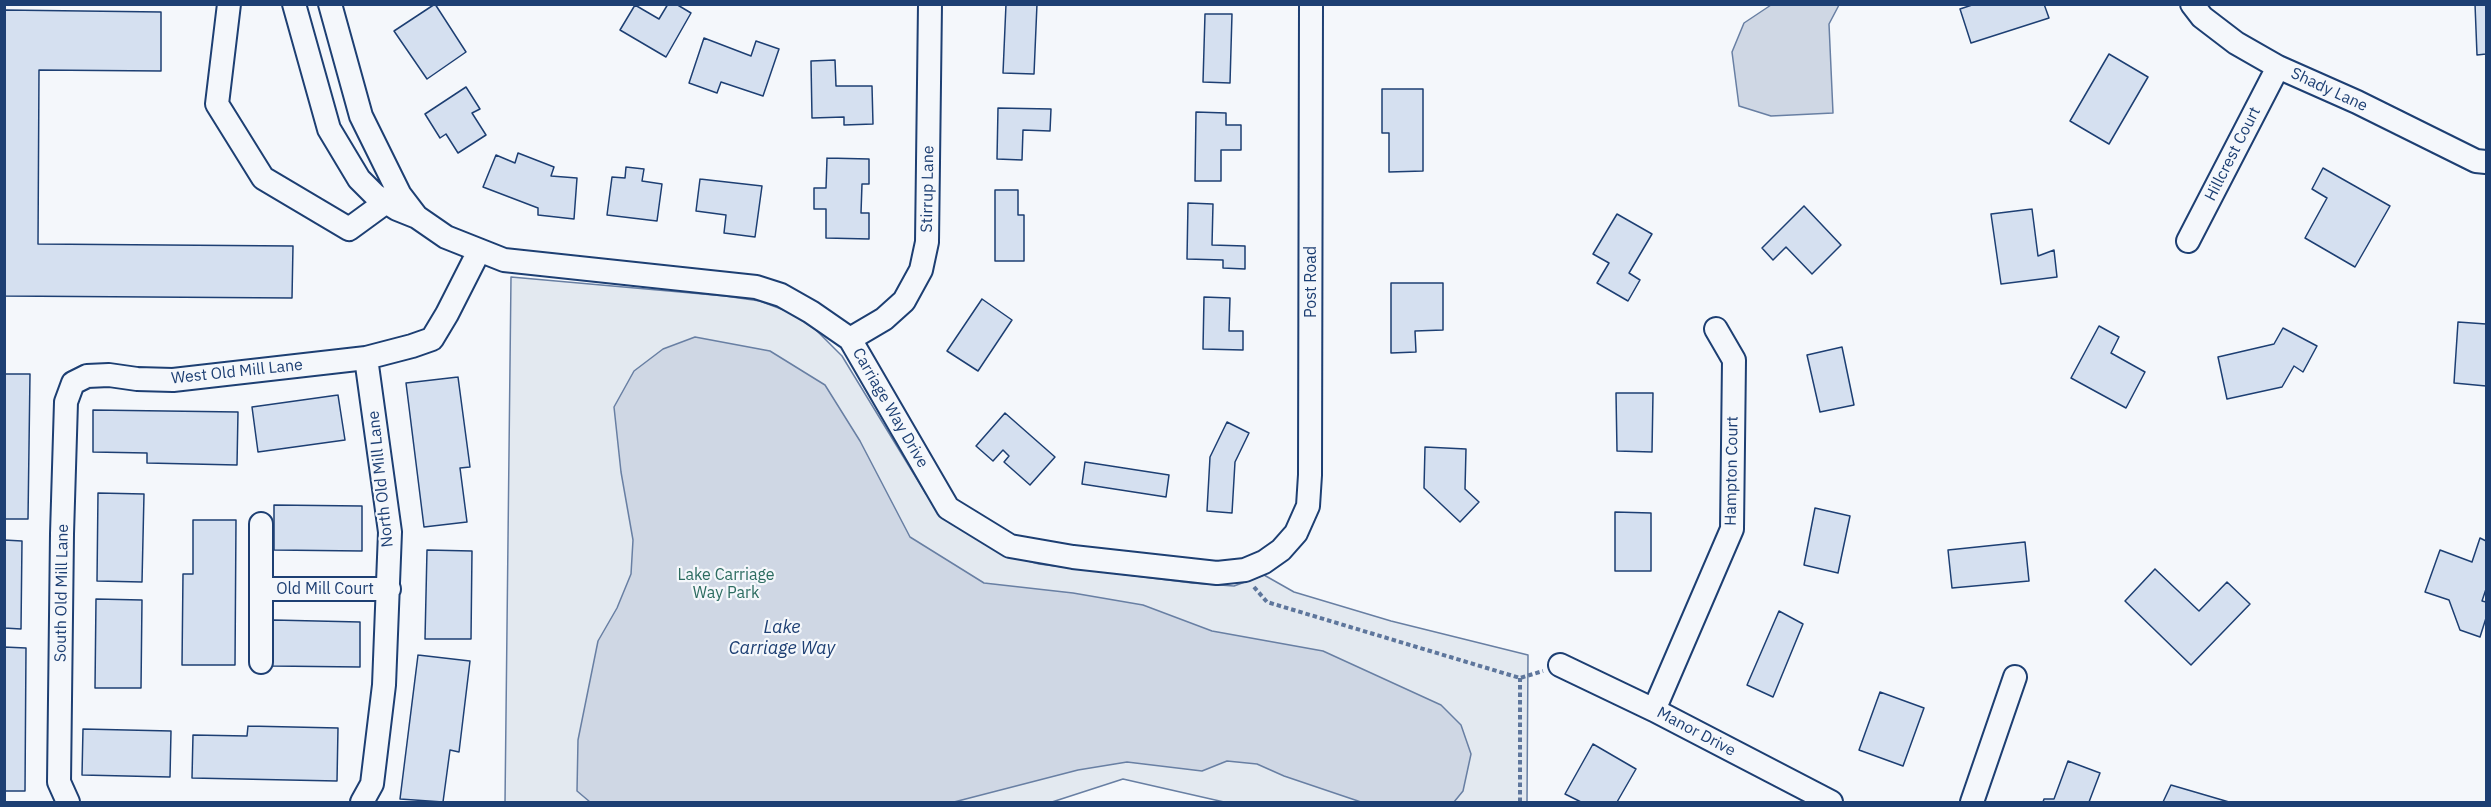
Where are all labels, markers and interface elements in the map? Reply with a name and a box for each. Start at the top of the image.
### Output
street label: Shady Lane [2288,64,2370,116]
street label: Hillcrest Court [2201,104,2265,204]
street label: Stirrup Lane [918,145,938,233]
street label: Post Road [1301,246,1321,318]
street label: Carriage Way Drive [848,345,932,471]
street label: West Old Mill Lane [170,356,304,388]
street label: North Old Mill Lane [364,410,398,548]
street label: Hampton Court [1721,416,1743,526]
street label: South Old Mill Lane [51,524,73,662]
park label: Lake Carriage Way Park [677,565,775,603]
street label: Old Mill Court [276,579,374,599]
water label: Lake Carriage Way [729,617,835,660]
street label: Manor Drive [1653,703,1739,761]

